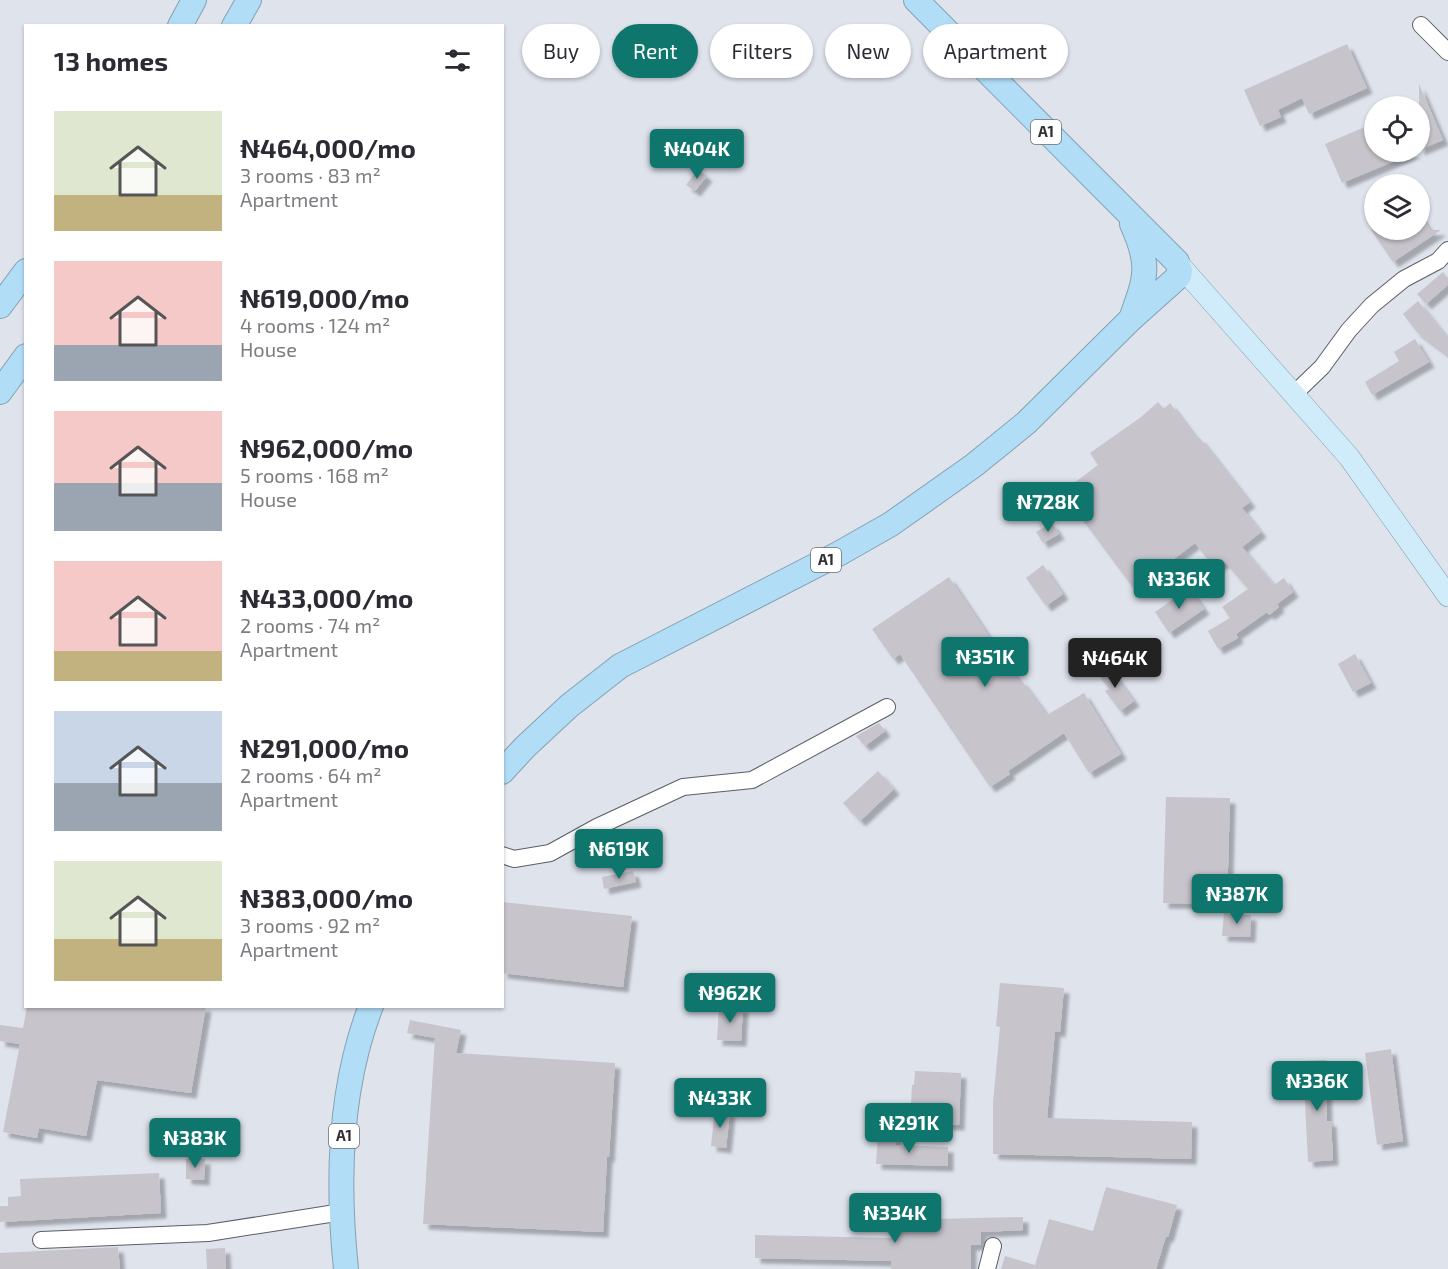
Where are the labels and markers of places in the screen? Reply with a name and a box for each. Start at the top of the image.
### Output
pin: ₦404K [655,129,739,180]
pin: ₦728K [1006,482,1090,533]
pin: ₦336K [1137,559,1221,610]
pin: ₦351K [943,637,1027,688]
pin: ₦464K [1073,638,1157,689]
pin: ₦619K [577,829,661,880]
pin: ₦387K [1195,874,1279,925]
pin: ₦962K [688,973,772,1024]
pin: ₦336K [1275,1061,1359,1112]
pin: ₦433K [678,1078,762,1129]
pin: ₦291K [867,1103,951,1154]
pin: ₦383K [153,1118,237,1169]
pin: ₦334K [853,1193,937,1244]

